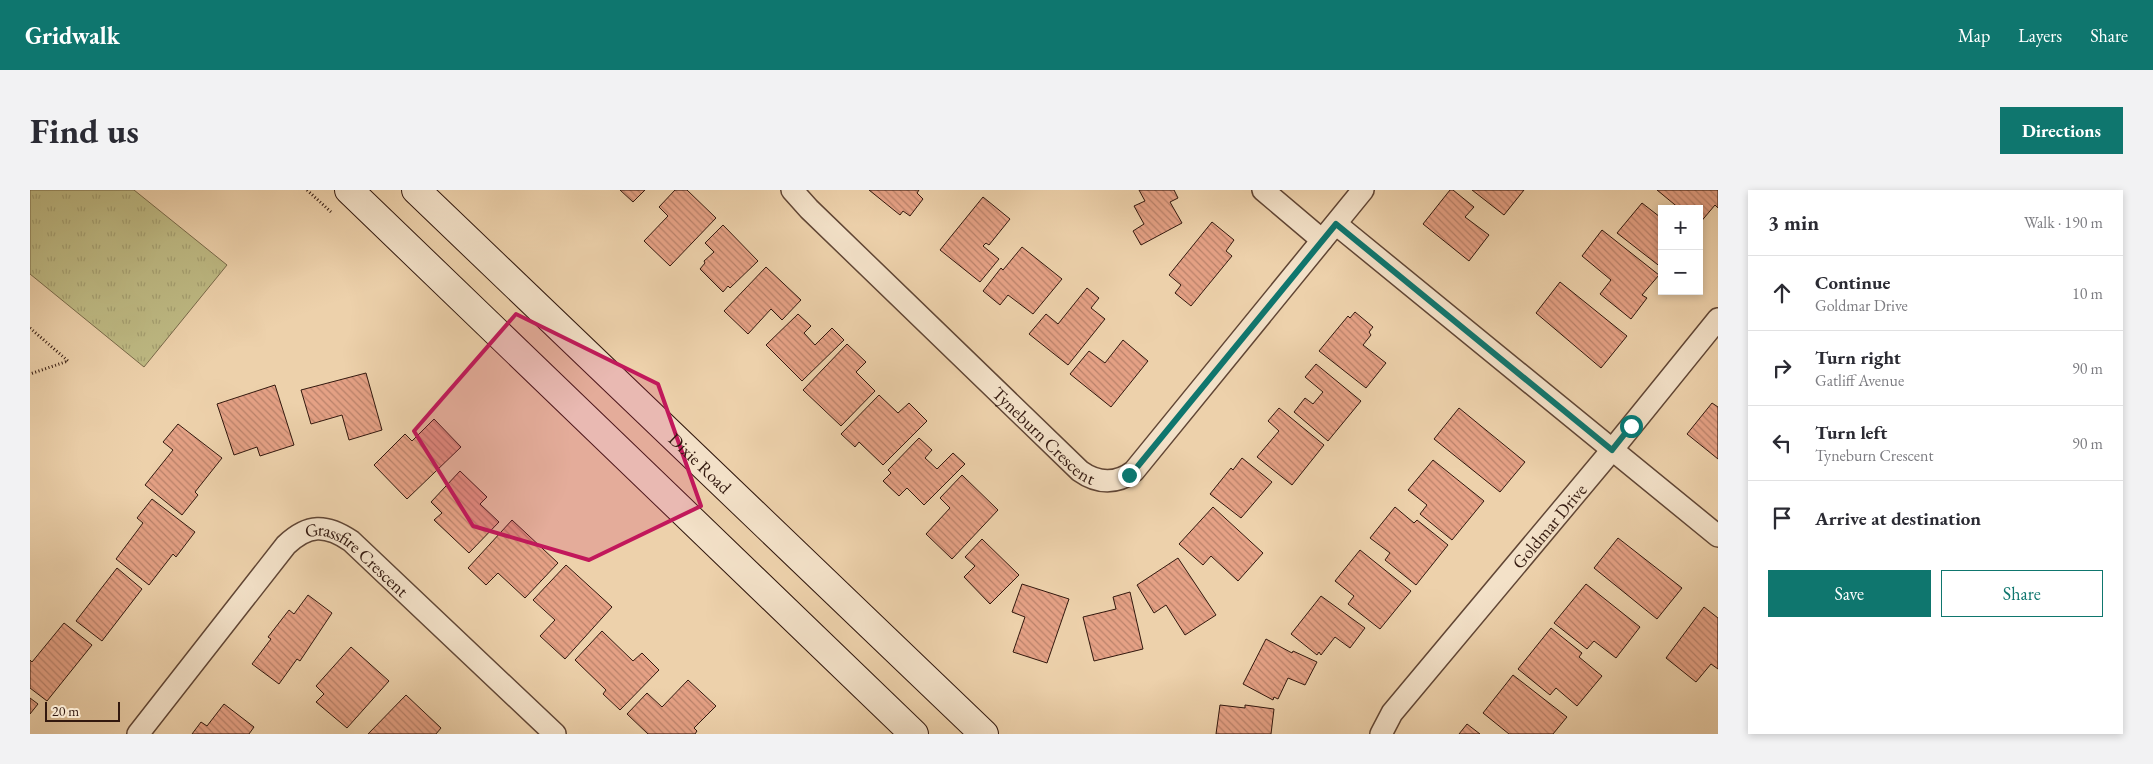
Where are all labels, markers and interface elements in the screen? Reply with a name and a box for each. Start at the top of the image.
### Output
text: Gridwalk [25,20,120,51]
text: Map [1958,24,1990,47]
text: Layers [2018,24,2062,47]
text: Share [2090,24,2128,47]
button: Directions [2000,107,2123,154]
text: Find us [30,108,139,153]
map controls [1658,205,1703,295]
button: + [1658,205,1703,250]
text: 3 min [1768,209,1819,236]
text: Walk · 190 m [2024,212,2103,233]
button: − [1658,250,1703,295]
text: Continue [1815,270,1890,295]
icon: ahead [1768,279,1796,307]
text: 10 m [2072,283,2103,304]
text: Goldmar Drive [1815,295,1908,316]
text: Turn right [1815,345,1901,370]
icon: right [1768,354,1796,382]
text: 90 m [2072,358,2103,379]
text: Gatliff Avenue [1815,370,1904,391]
street label: Tyneburn Crescent [988,381,1099,489]
route start [1620,415,1643,438]
text: Turn left [1815,420,1887,445]
street label: Dixie Road [664,427,737,499]
icon: left [1768,429,1796,457]
text: 90 m [2072,433,2103,454]
text: Tyneburn Crescent [1815,445,1934,466]
route end [1118,464,1141,487]
street label: Goldmar Drive [1506,478,1591,573]
icon: arrive [1768,504,1796,532]
text: Arrive at destination [1815,506,1981,531]
street label: Grassfire Crescent [303,517,414,602]
button: Save [1768,570,1931,617]
button: Share [1941,570,2103,617]
scale bar [45,699,120,722]
text: 20 m [52,702,79,720]

